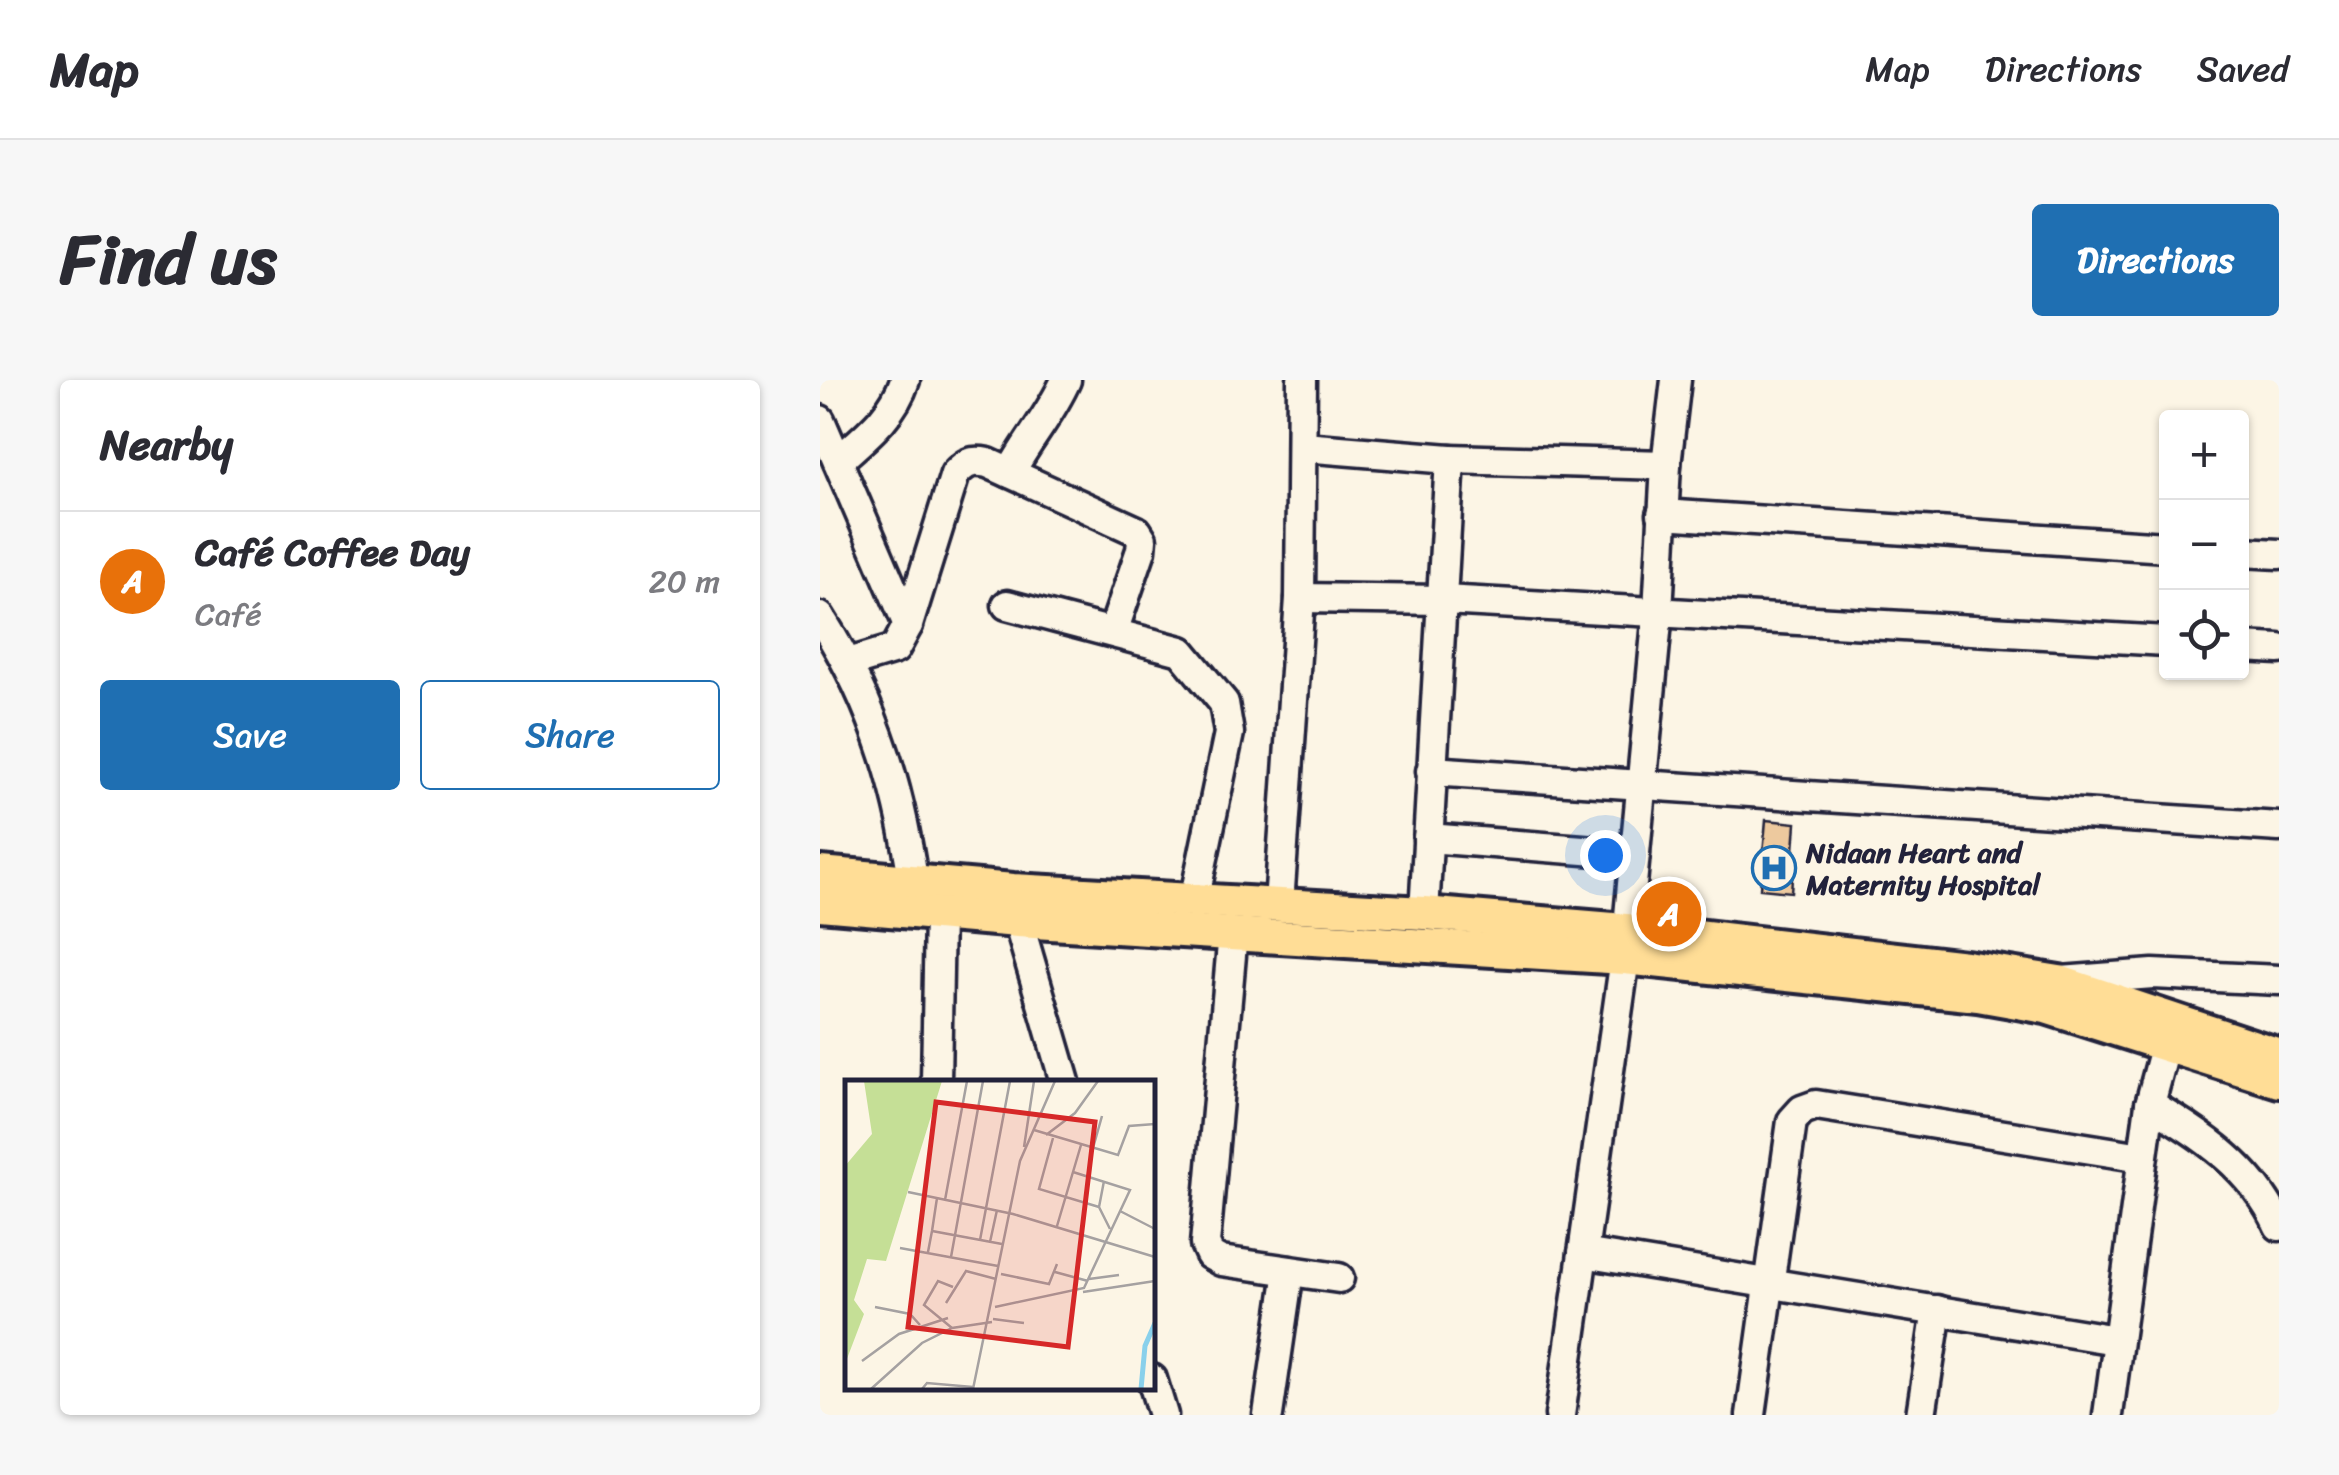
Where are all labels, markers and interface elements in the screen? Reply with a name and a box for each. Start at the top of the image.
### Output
text: Map [50,27,139,112]
text: Map [1865,38,1930,100]
text: Directions [1985,38,2142,100]
text: Saved [2197,38,2289,100]
text: Find us [60,198,277,322]
button: Directions [2032,204,2279,316]
text: Nearby [100,408,233,482]
map controls [2159,410,2249,680]
button: + [2159,410,2249,500]
button: − [2159,500,2249,590]
text: Café Coffee Day [195,519,470,586]
text: A [122,553,143,610]
text: 20 m [648,553,720,610]
text: Café [195,586,262,643]
button: locate [2159,590,2249,680]
button: Save [100,680,400,790]
button: Share [420,680,720,790]
place label: Nidaan Heart and Maternity Hospital [1805,828,2041,909]
your location [1580,830,1631,881]
hospital icon: Nidaan Heart and Maternity Hospital [1751,845,1797,891]
pin: A [1636,876,1702,952]
inset map [845,1080,1155,1390]

